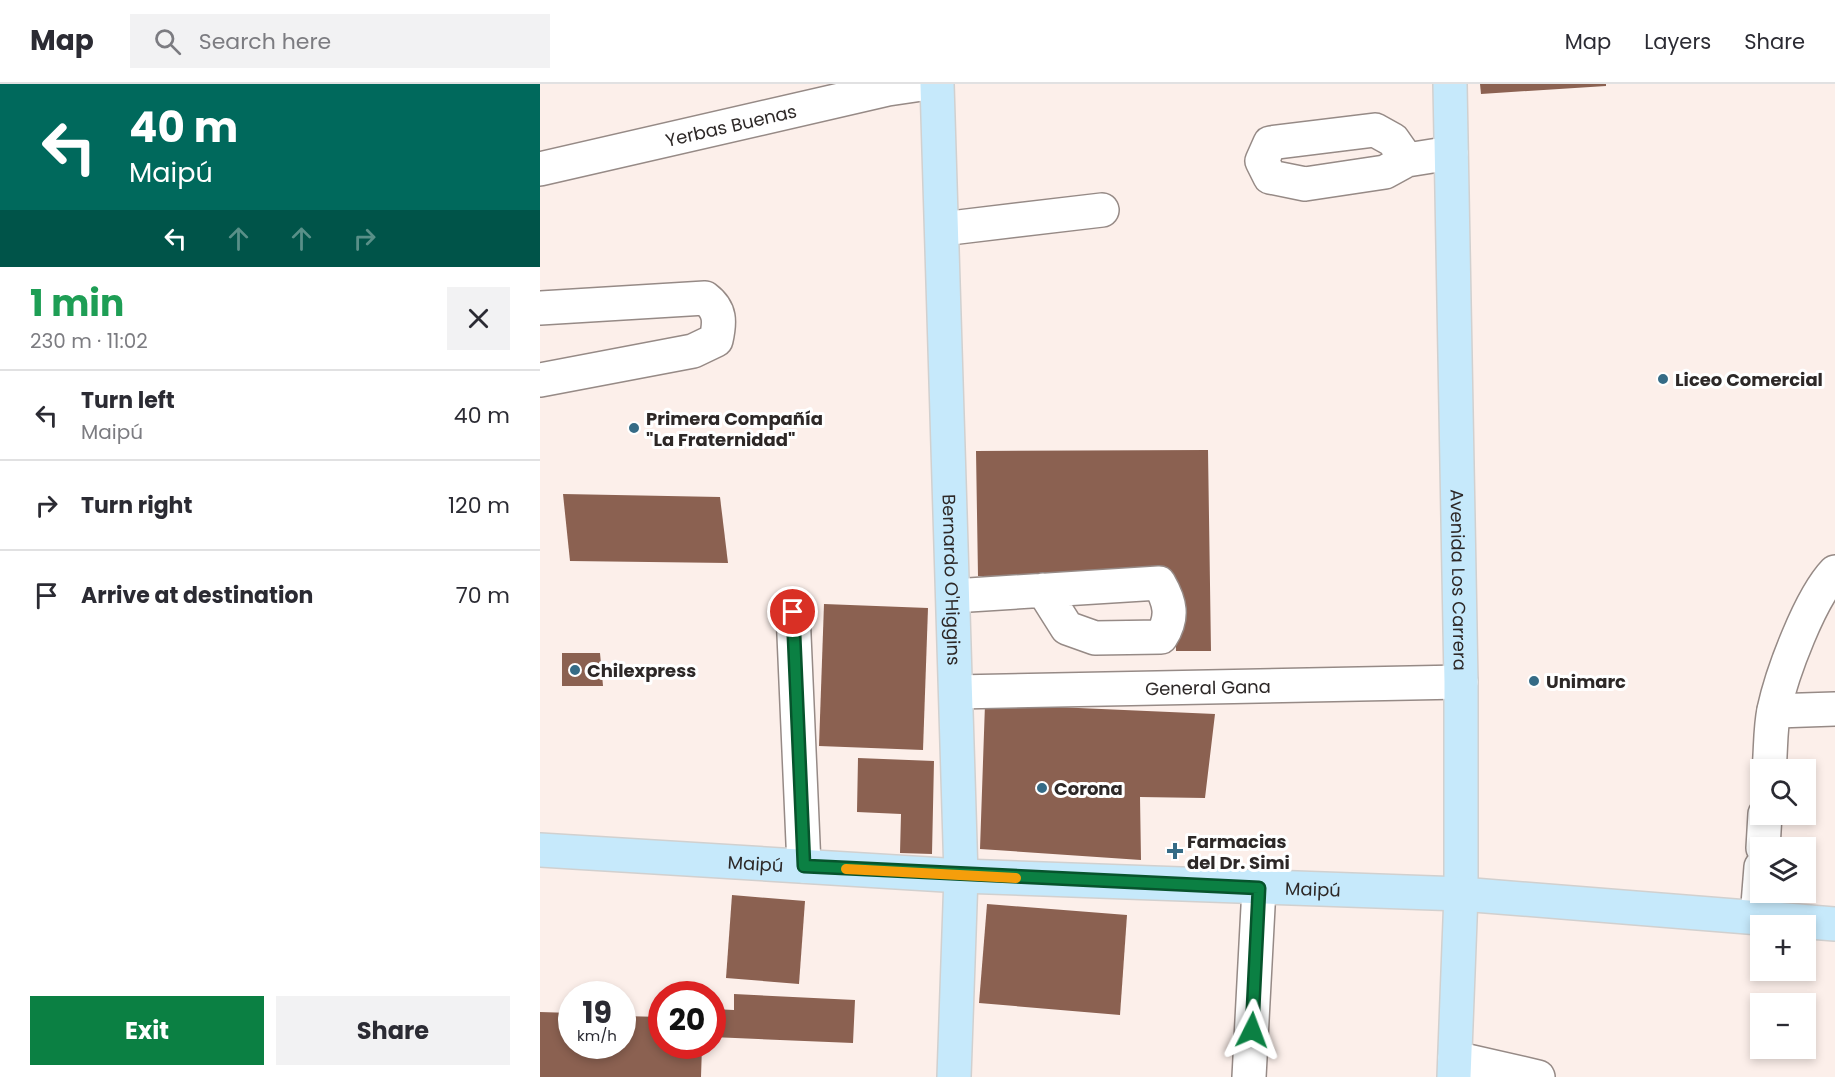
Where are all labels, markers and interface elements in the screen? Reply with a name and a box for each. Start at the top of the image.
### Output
search box [130,14,550,68]
text: Map [30,21,94,60]
icon: search [151,25,184,58]
text: Search here [199,26,331,57]
text: Map [1565,27,1611,56]
text: Layers [1644,27,1711,56]
text: Share [1744,27,1805,56]
text: 40 m [129,98,238,157]
street label: Yerbas Buenas [663,98,799,152]
icon: left [30,108,108,186]
text: Maipú [129,154,213,191]
icon: left [159,222,192,255]
icon: ahead [222,222,255,255]
icon: ahead [285,222,318,255]
icon: right [348,222,381,255]
text: 1 min [30,278,124,329]
button: close [447,287,510,350]
text: 230 m · 11:02 [30,327,148,355]
place label: Liceo Comercial [1675,367,1823,392]
marker: Liceo Comercial [1656,372,1670,386]
text: Turn left [81,385,175,416]
icon: left [30,399,63,432]
text: 40 m [454,400,510,431]
place label: Primera Compañía "La Fraternidad" [646,406,823,452]
text: Maipú [81,418,143,446]
marker: Primera Compañía "La Fraternidad" [627,421,641,435]
icon: right [30,489,63,522]
street label: Avenida Los Carrera [1445,489,1473,671]
text: Turn right [81,490,192,521]
text: 120 m [448,490,510,521]
street label: Bernardo O'Higgins [937,494,967,666]
icon: arrive [30,579,63,612]
text: Arrive at destination [81,580,313,611]
text: 70 m [456,580,510,611]
pin [767,586,818,637]
icon: arrive [776,595,809,628]
place label: Chilexpress [587,658,696,683]
marker: Chilexpress [568,663,582,677]
place label: Unimarc [1546,669,1626,694]
street label: General Gana [1145,673,1271,701]
marker: Unimarc [1527,674,1541,688]
map controls [1750,759,1816,1059]
button: search [1750,759,1816,825]
place label: Corona [1054,776,1123,801]
marker: Corona [1035,781,1049,795]
place label: Farmacias del Dr. Simi [1187,829,1290,875]
button: layers [1750,837,1816,903]
marker: Farmacias del Dr. Simi [1168,844,1182,858]
street label: Maipú [727,849,784,878]
street label: Maipú [1285,875,1341,902]
button: + [1750,915,1816,981]
speed limit sign: 20 [648,981,726,1059]
text: 19 [582,991,612,1034]
button: − [1750,993,1816,1059]
button: Exit [30,996,264,1065]
button: Share [276,996,510,1065]
position arrow [1220,998,1284,1062]
text: km/h [577,1025,617,1046]

